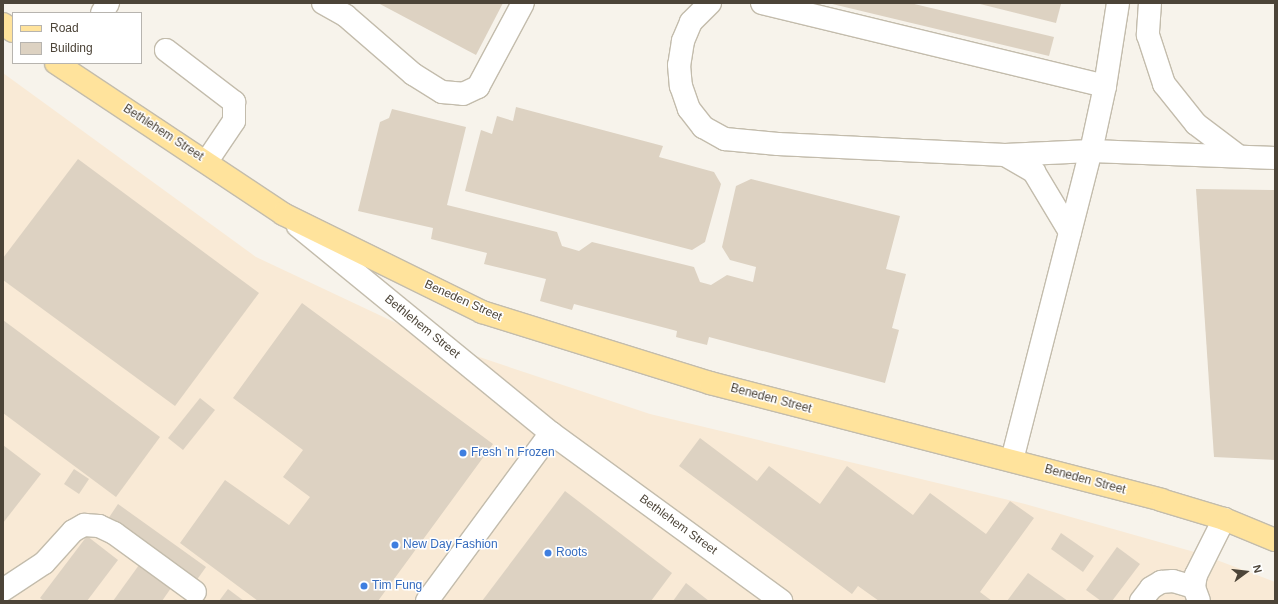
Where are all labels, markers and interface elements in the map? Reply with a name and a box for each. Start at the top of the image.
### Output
legend [12,12,142,64]
text: Road [50,21,79,35]
text: Building [50,41,93,55]
street label: Bethlehem Street [120,102,206,164]
street label: Beneden Street [422,277,504,325]
street label: Bethlehem Street [381,292,463,362]
street label: Beneden Street [729,381,813,417]
place label: Fresh 'n Frozen [471,446,555,460]
marker: Fresh 'n Frozen [458,448,468,458]
street label: Beneden Street [1043,462,1127,498]
street label: Bethlehem Street [636,492,720,558]
place label: New Day Fashion [403,538,498,552]
marker: New Day Fashion [390,540,400,550]
place label: Roots [556,546,587,560]
marker: Roots [543,548,553,558]
north arrow [1226,552,1266,592]
text: N [1251,563,1264,574]
place label: Tim Fung [372,579,422,593]
marker: Tim Fung [359,581,369,591]

